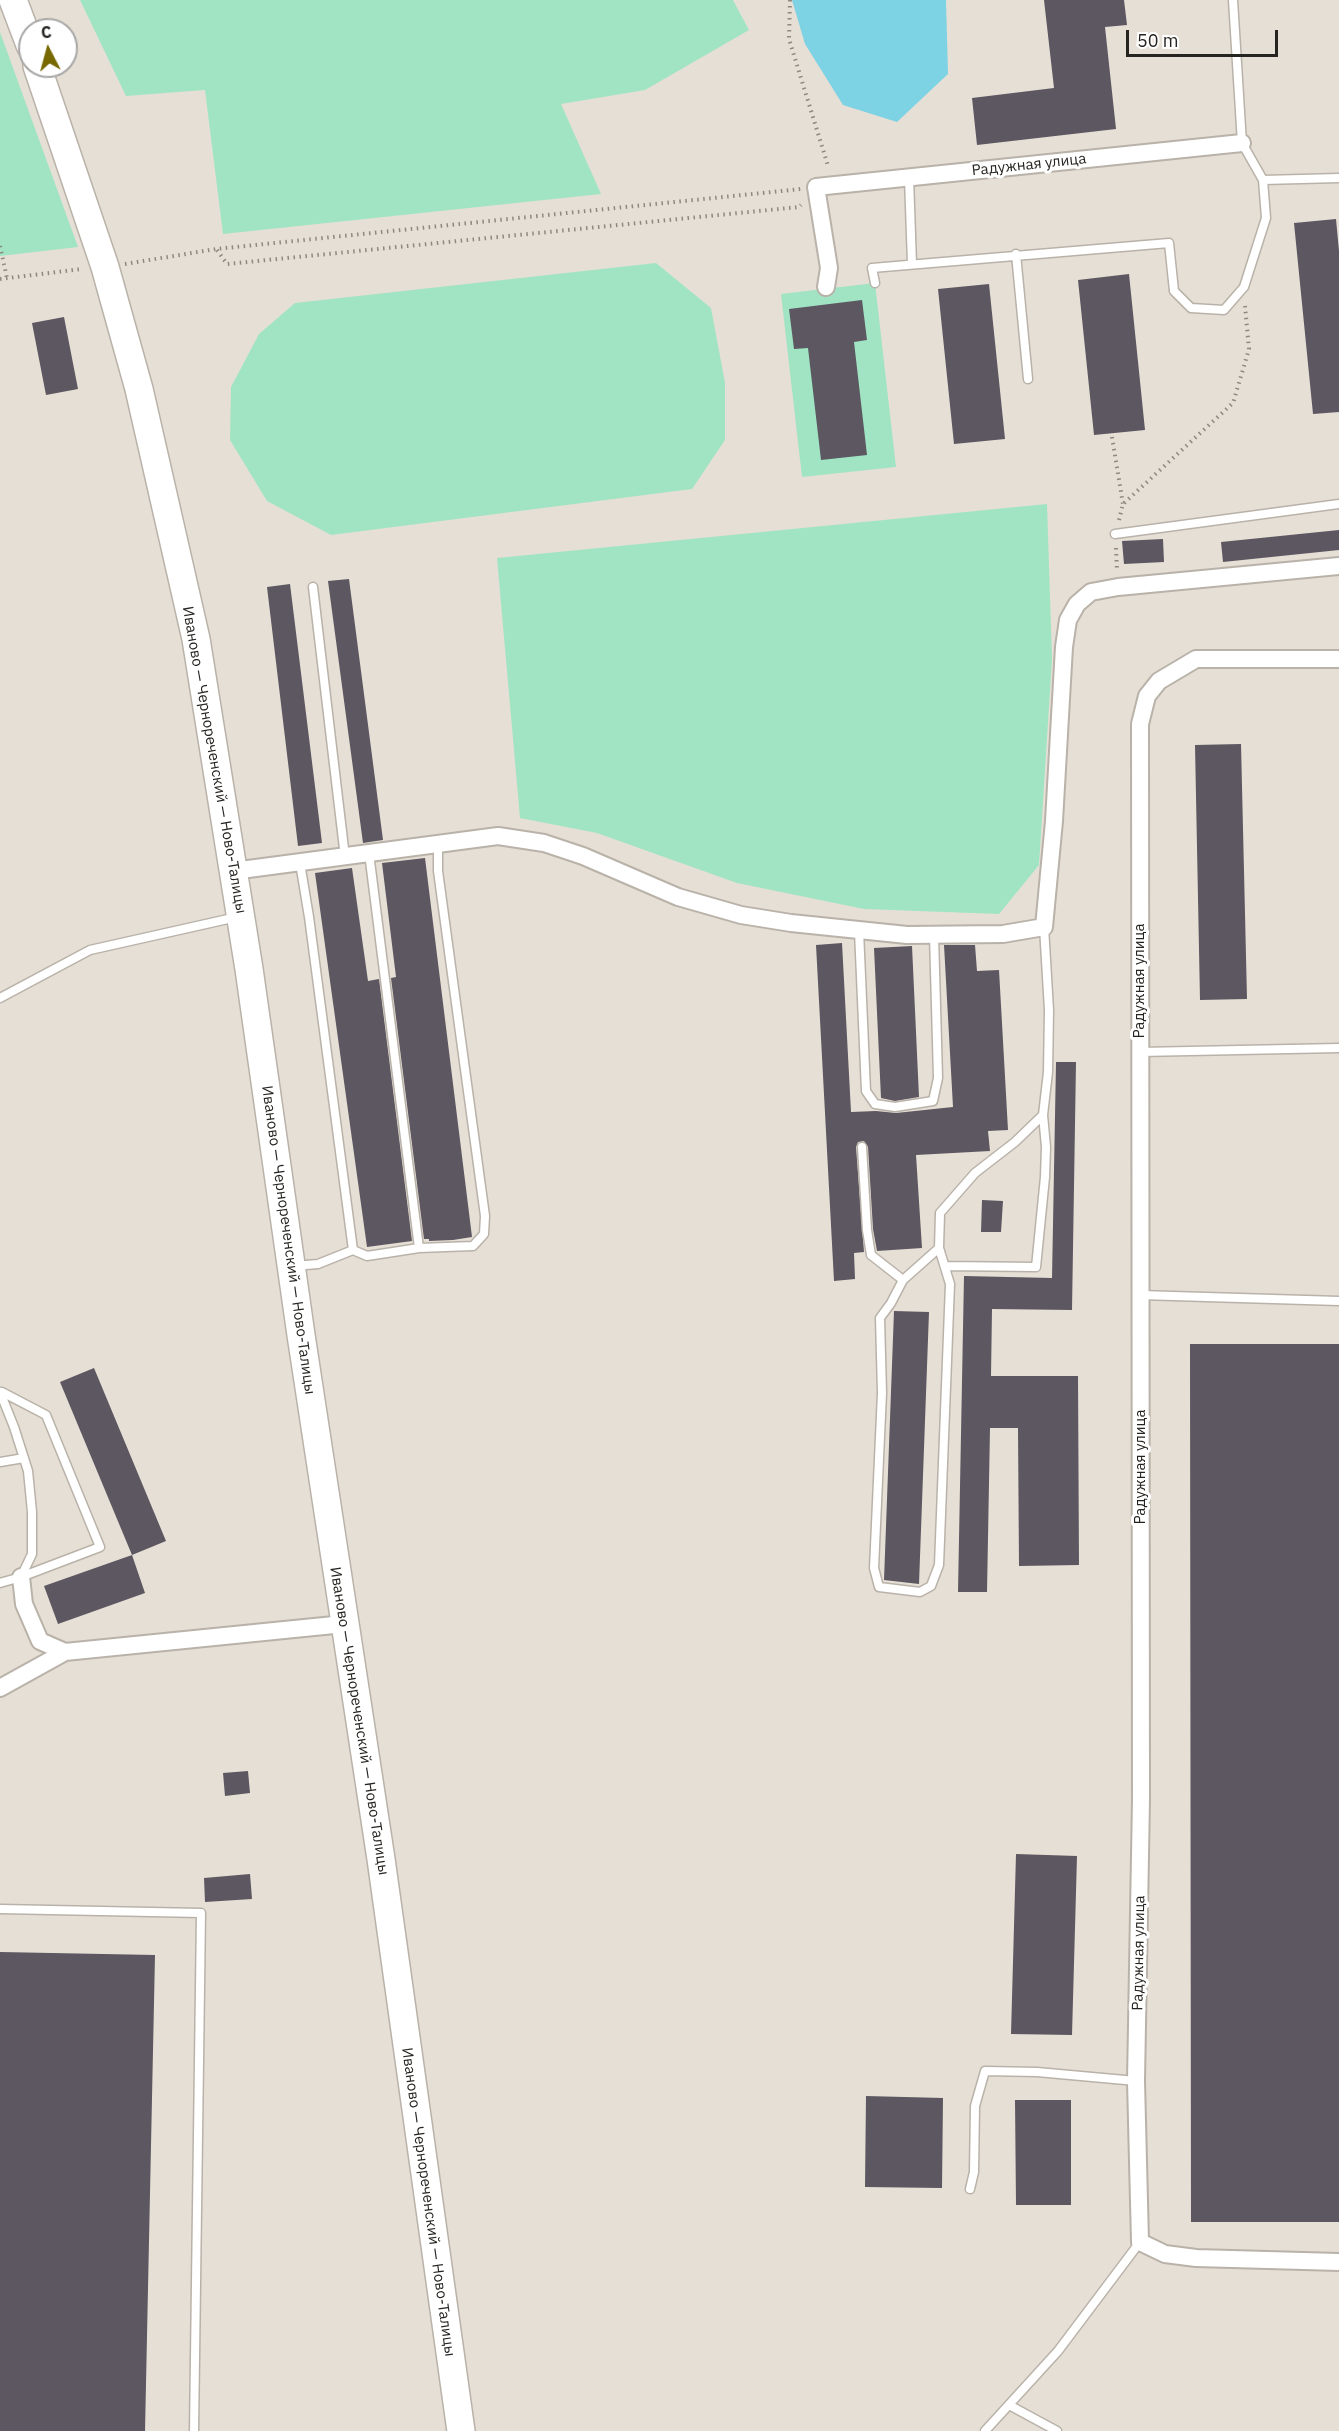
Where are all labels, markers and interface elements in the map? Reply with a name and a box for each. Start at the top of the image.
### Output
north arrow [18,18,78,78]
scale bar [1129,18,1280,56]
text: С [40,22,53,43]
text: 50 m [1137,29,1179,52]
street label: Радужная улица [971,150,1087,180]
street label: Иваново — Чернореченский — Ново-Талицы [178,605,250,915]
street label: Радужная улица [1131,923,1149,1039]
street label: Иваново — Чернореченский — Ново-Талицы [257,1084,319,1396]
street label: Радужная улица [1132,1409,1150,1525]
street label: Иваново — Чернореченский — Ново-Талицы [326,1566,392,1876]
street label: Радужная улица [1129,1895,1149,2011]
street label: Иваново — Чернореченский — Ново-Талицы [397,2046,459,2358]

